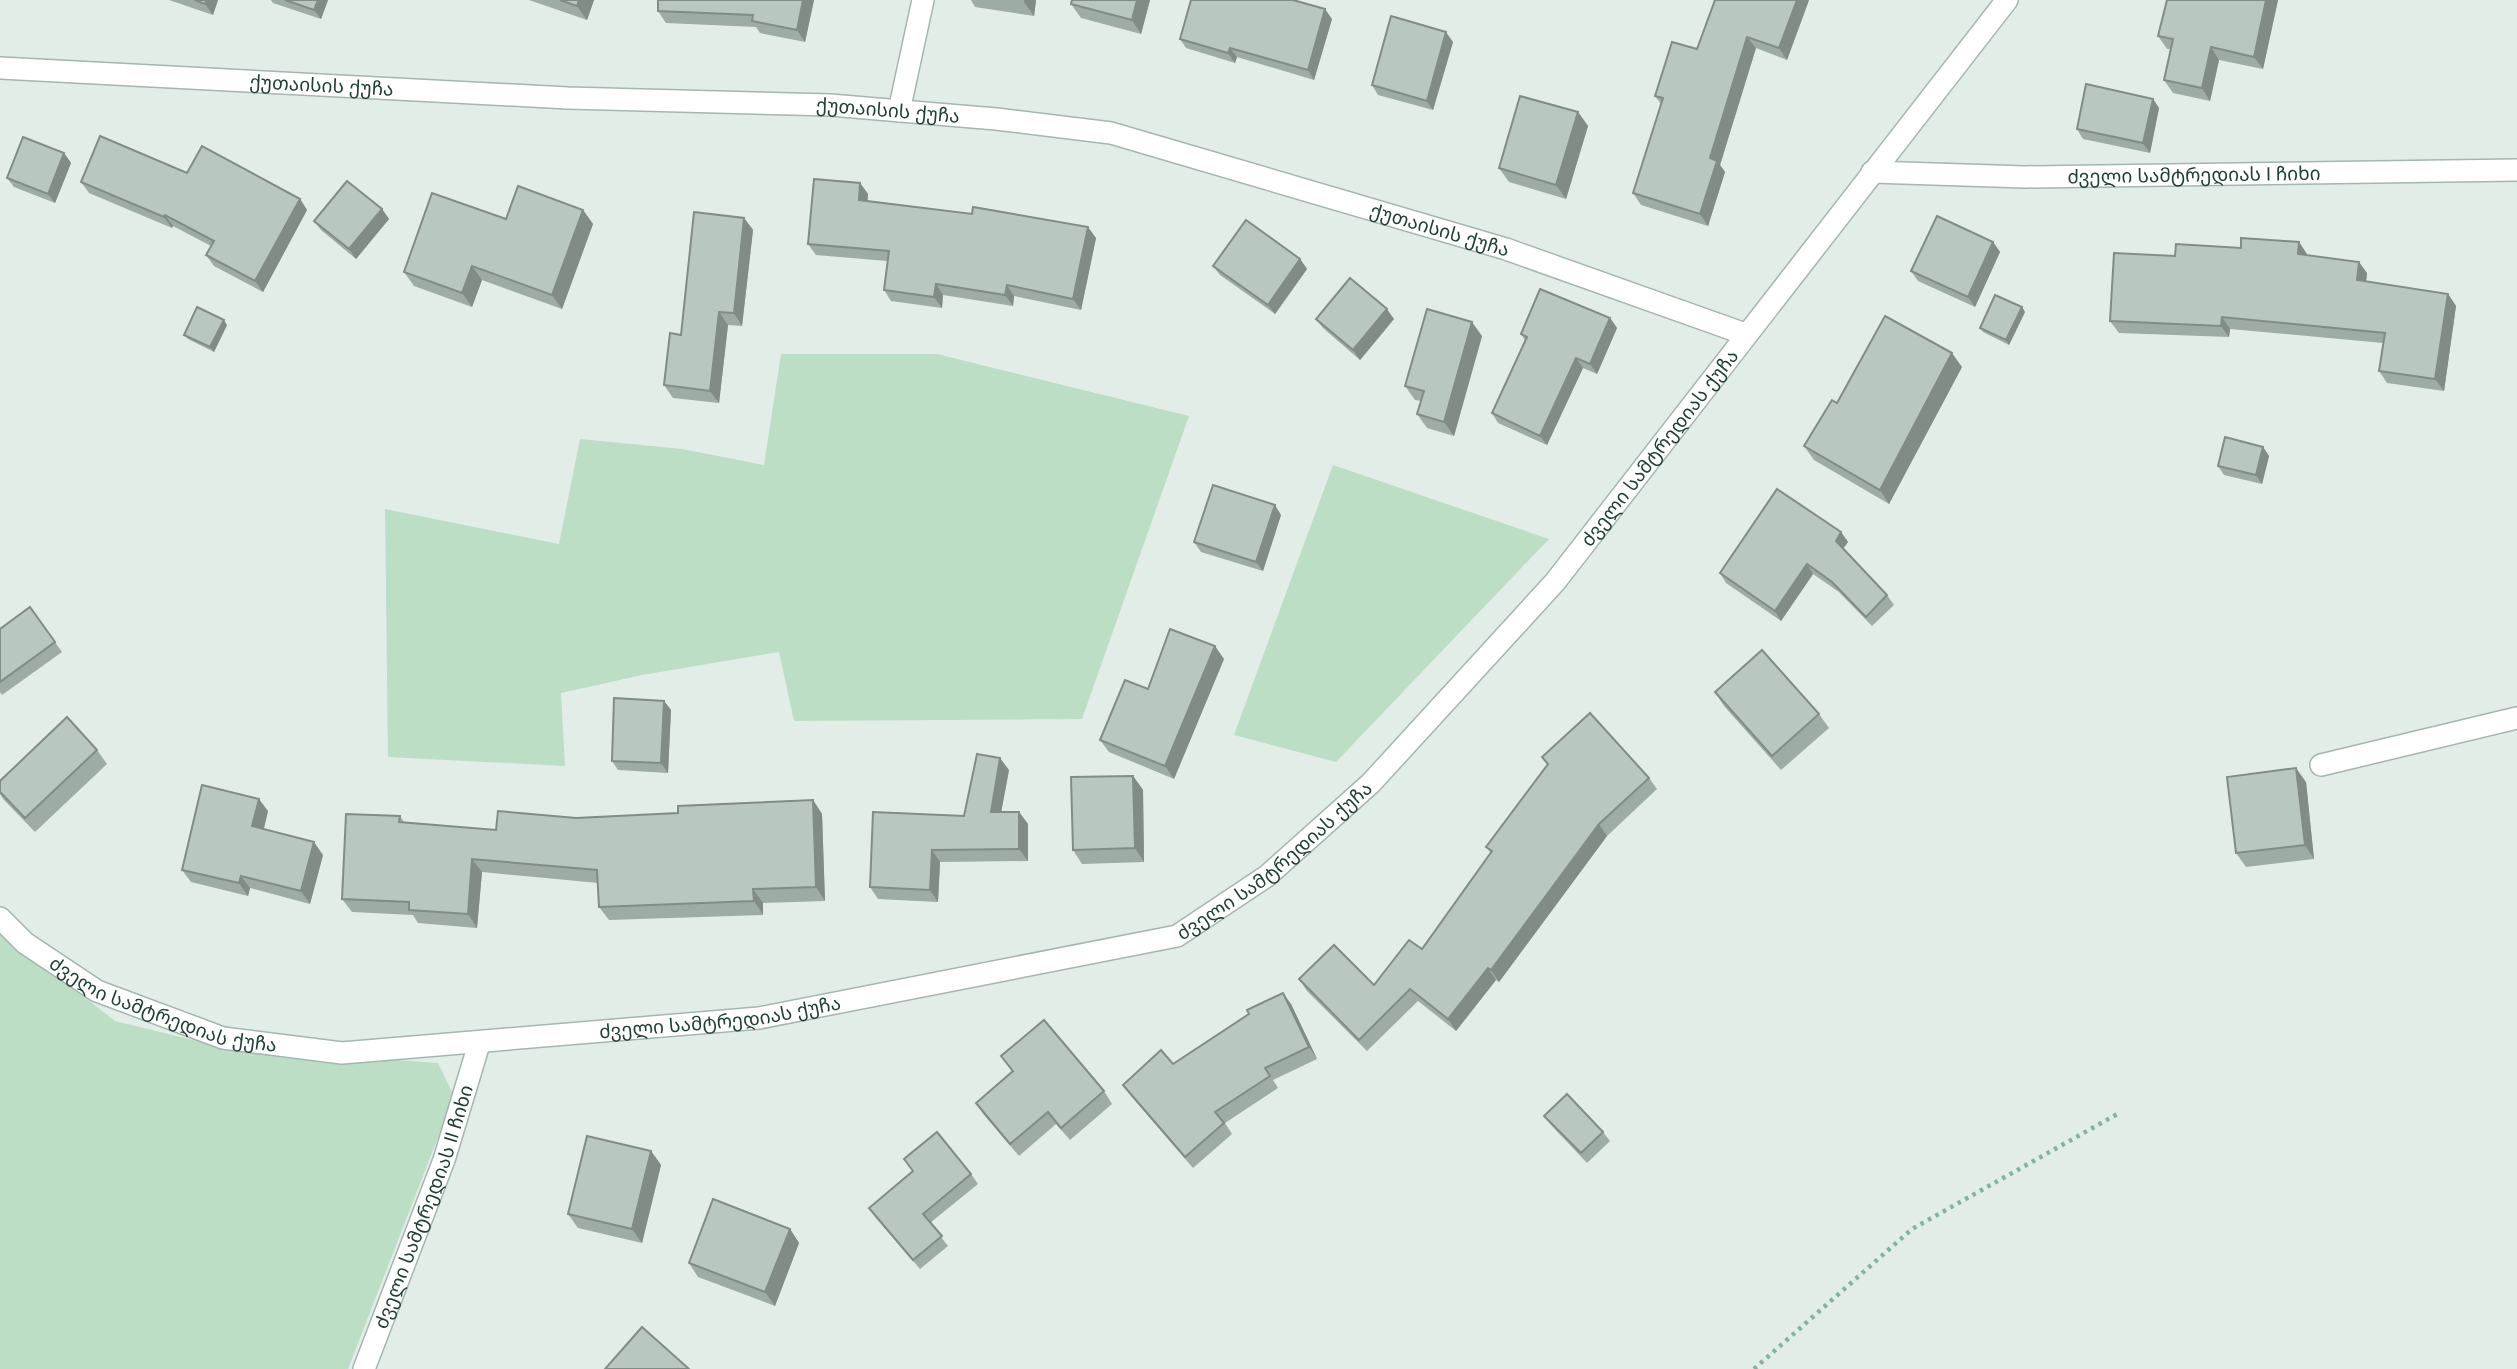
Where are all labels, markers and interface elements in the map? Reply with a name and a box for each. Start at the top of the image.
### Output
street label: ქუთაისის ქუჩა [249,68,394,102]
street label: ქუთაისის ქუჩა [816,91,961,129]
street label: ძველი სამტრედიას I ჩიხი [2067,159,2321,190]
street label: ქუთაისის ქუჩა [1367,196,1513,263]
street label: ძველი სამტრედიას ქუჩა [1574,343,1745,552]
street label: ძველი სამტრედიას ქუჩა [1171,775,1378,946]
street label: ძველი სამტრედიას ქუჩა [44,950,279,1058]
street label: ძველი სამტრედიას ქუჩა [598,989,843,1045]
street label: ძველი სამტრედიას II ჩიხი [367,1081,480,1333]

